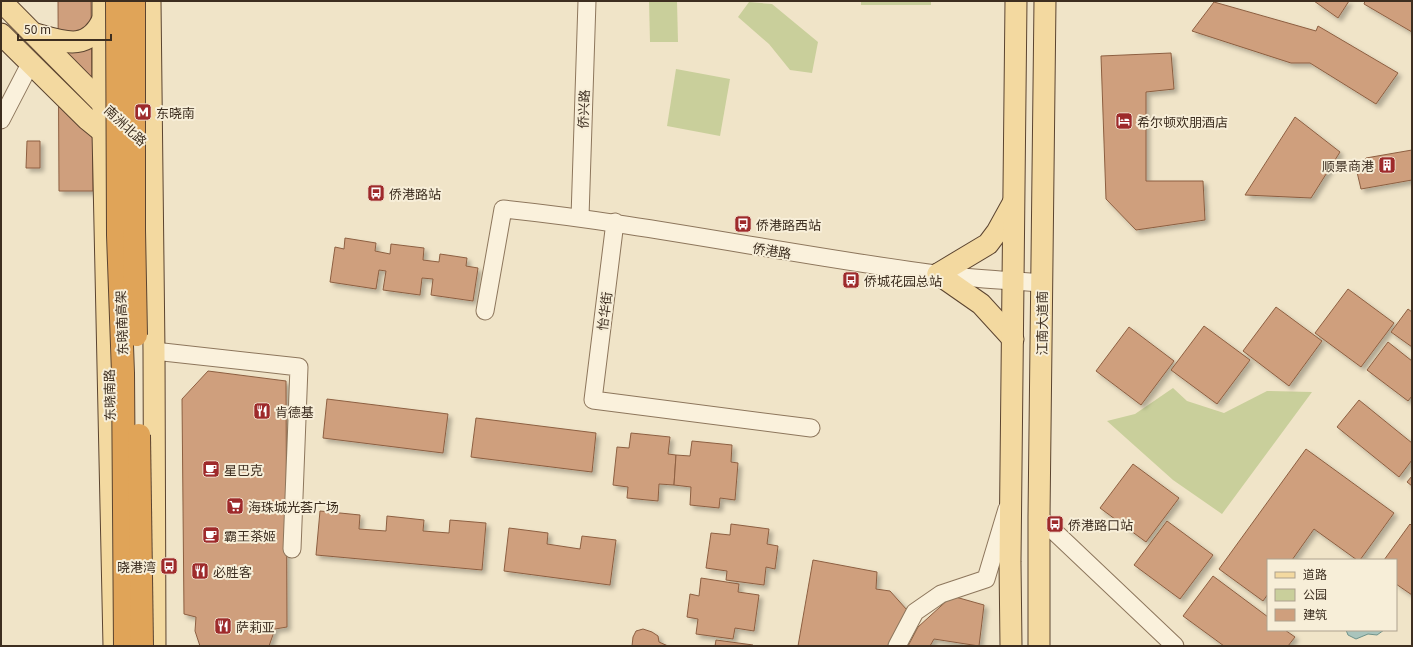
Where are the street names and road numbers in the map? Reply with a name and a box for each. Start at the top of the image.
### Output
street label: 侨兴路 [573,89,593,129]
street label: 南洲北路 [101,100,151,150]
street label: 侨港路 [751,238,793,262]
street label: 东晓南高架 [110,290,132,356]
street label: 怡华街 [592,290,616,332]
street label: 江南大道南 [1032,290,1051,356]
street label: 东晓南路 [99,369,119,421]

